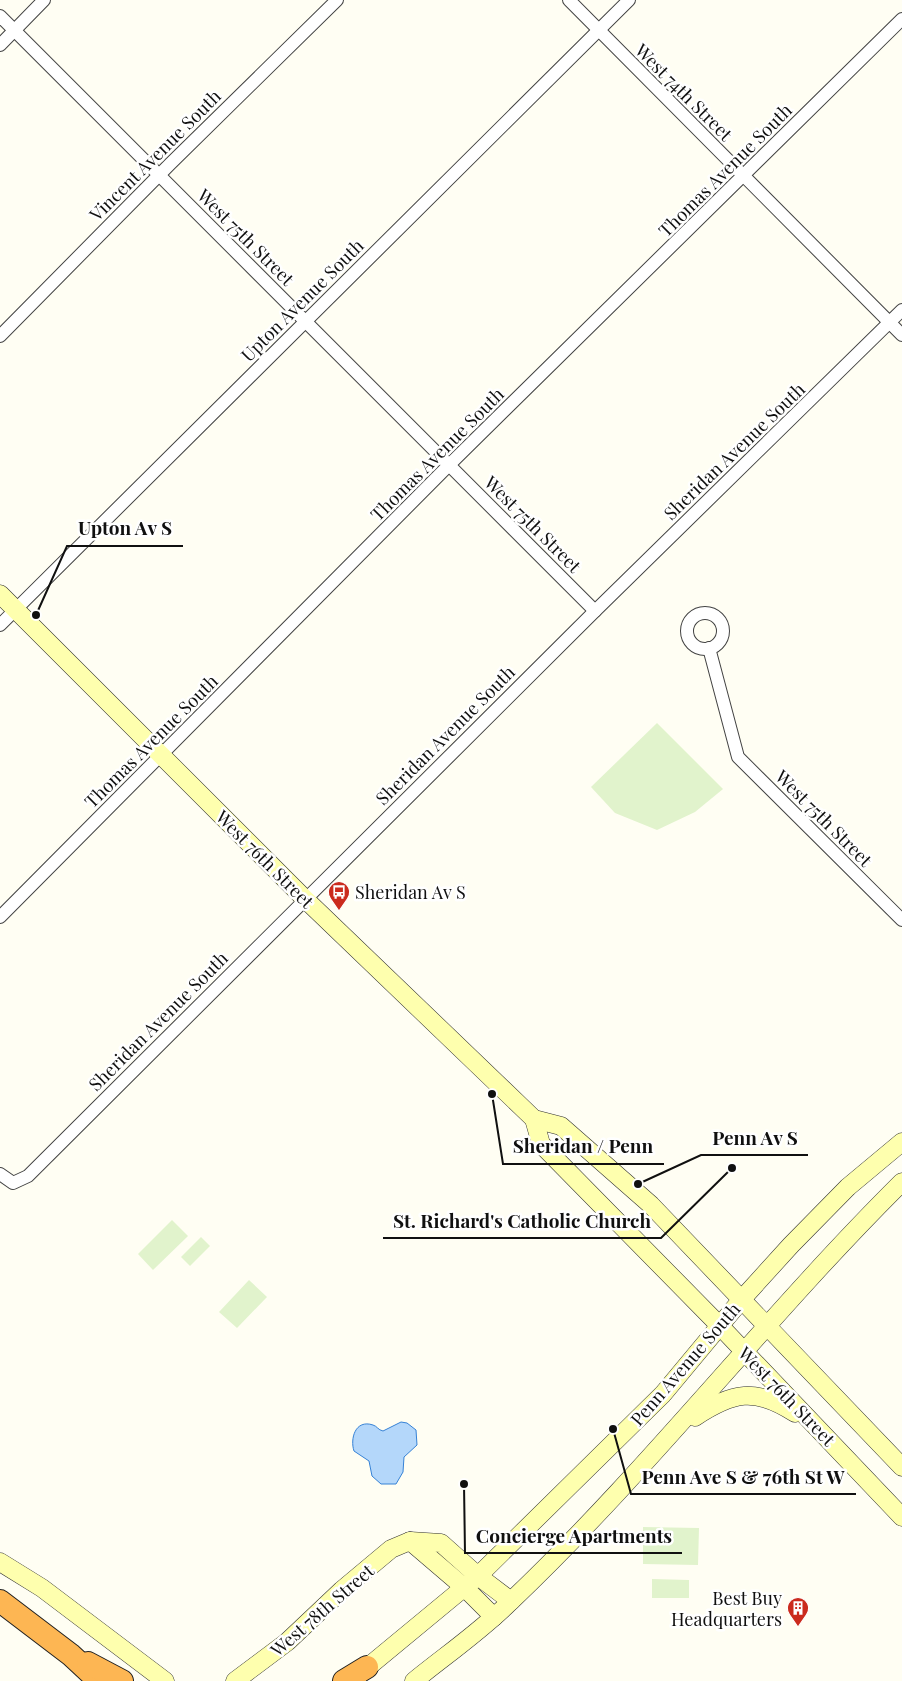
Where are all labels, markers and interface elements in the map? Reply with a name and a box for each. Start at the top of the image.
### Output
street label: West 74th Street [630,38,738,146]
street label: Vincent Avenue South [83,84,226,227]
street label: Thomas Avenue South [653,98,797,242]
street label: West 75th Street [192,183,300,291]
street label: Upton Avenue South [235,233,369,367]
street label: Sheridan Avenue South [658,377,810,525]
street label: Thomas Avenue South [365,382,509,526]
street label: West 75th Street [479,470,587,578]
callout: Upton Av S [67,512,183,546]
text: Upton Av S [78,514,172,540]
street label: Sheridan Avenue South [370,660,520,810]
street label: Thomas Avenue South [79,669,223,813]
street label: West 75th Street [770,764,878,872]
street label: West 76th Street [210,804,320,914]
bus stop icon: Sheridan Av S [327,880,351,911]
place label: Sheridan Av S [355,880,466,904]
street label: Sheridan Avenue South [83,946,233,1096]
callout: Penn Av S [701,1121,808,1155]
text: Penn Av S [712,1124,798,1150]
callout: Sheridan / Penn [503,1130,664,1164]
text: Sheridan / Penn [513,1132,653,1158]
callout: St. Richard's Catholic Church [383,1204,661,1238]
text: St. Richard's Catholic Church [393,1207,651,1233]
street label: Penn Avenue South [625,1297,745,1431]
street label: West 76th Street [733,1340,841,1451]
callout: Penn Ave S & 76th St W [631,1460,856,1494]
text: Penn Ave S & 76th St W [641,1463,845,1489]
callout: Concierge Apartments [465,1519,682,1553]
text: Concierge Apartments [476,1522,672,1548]
street label: West 78th Street [265,1558,379,1662]
place label: Best Buy Headquarters [671,1586,782,1631]
building icon: Best Buy Headquarters [786,1596,810,1627]

